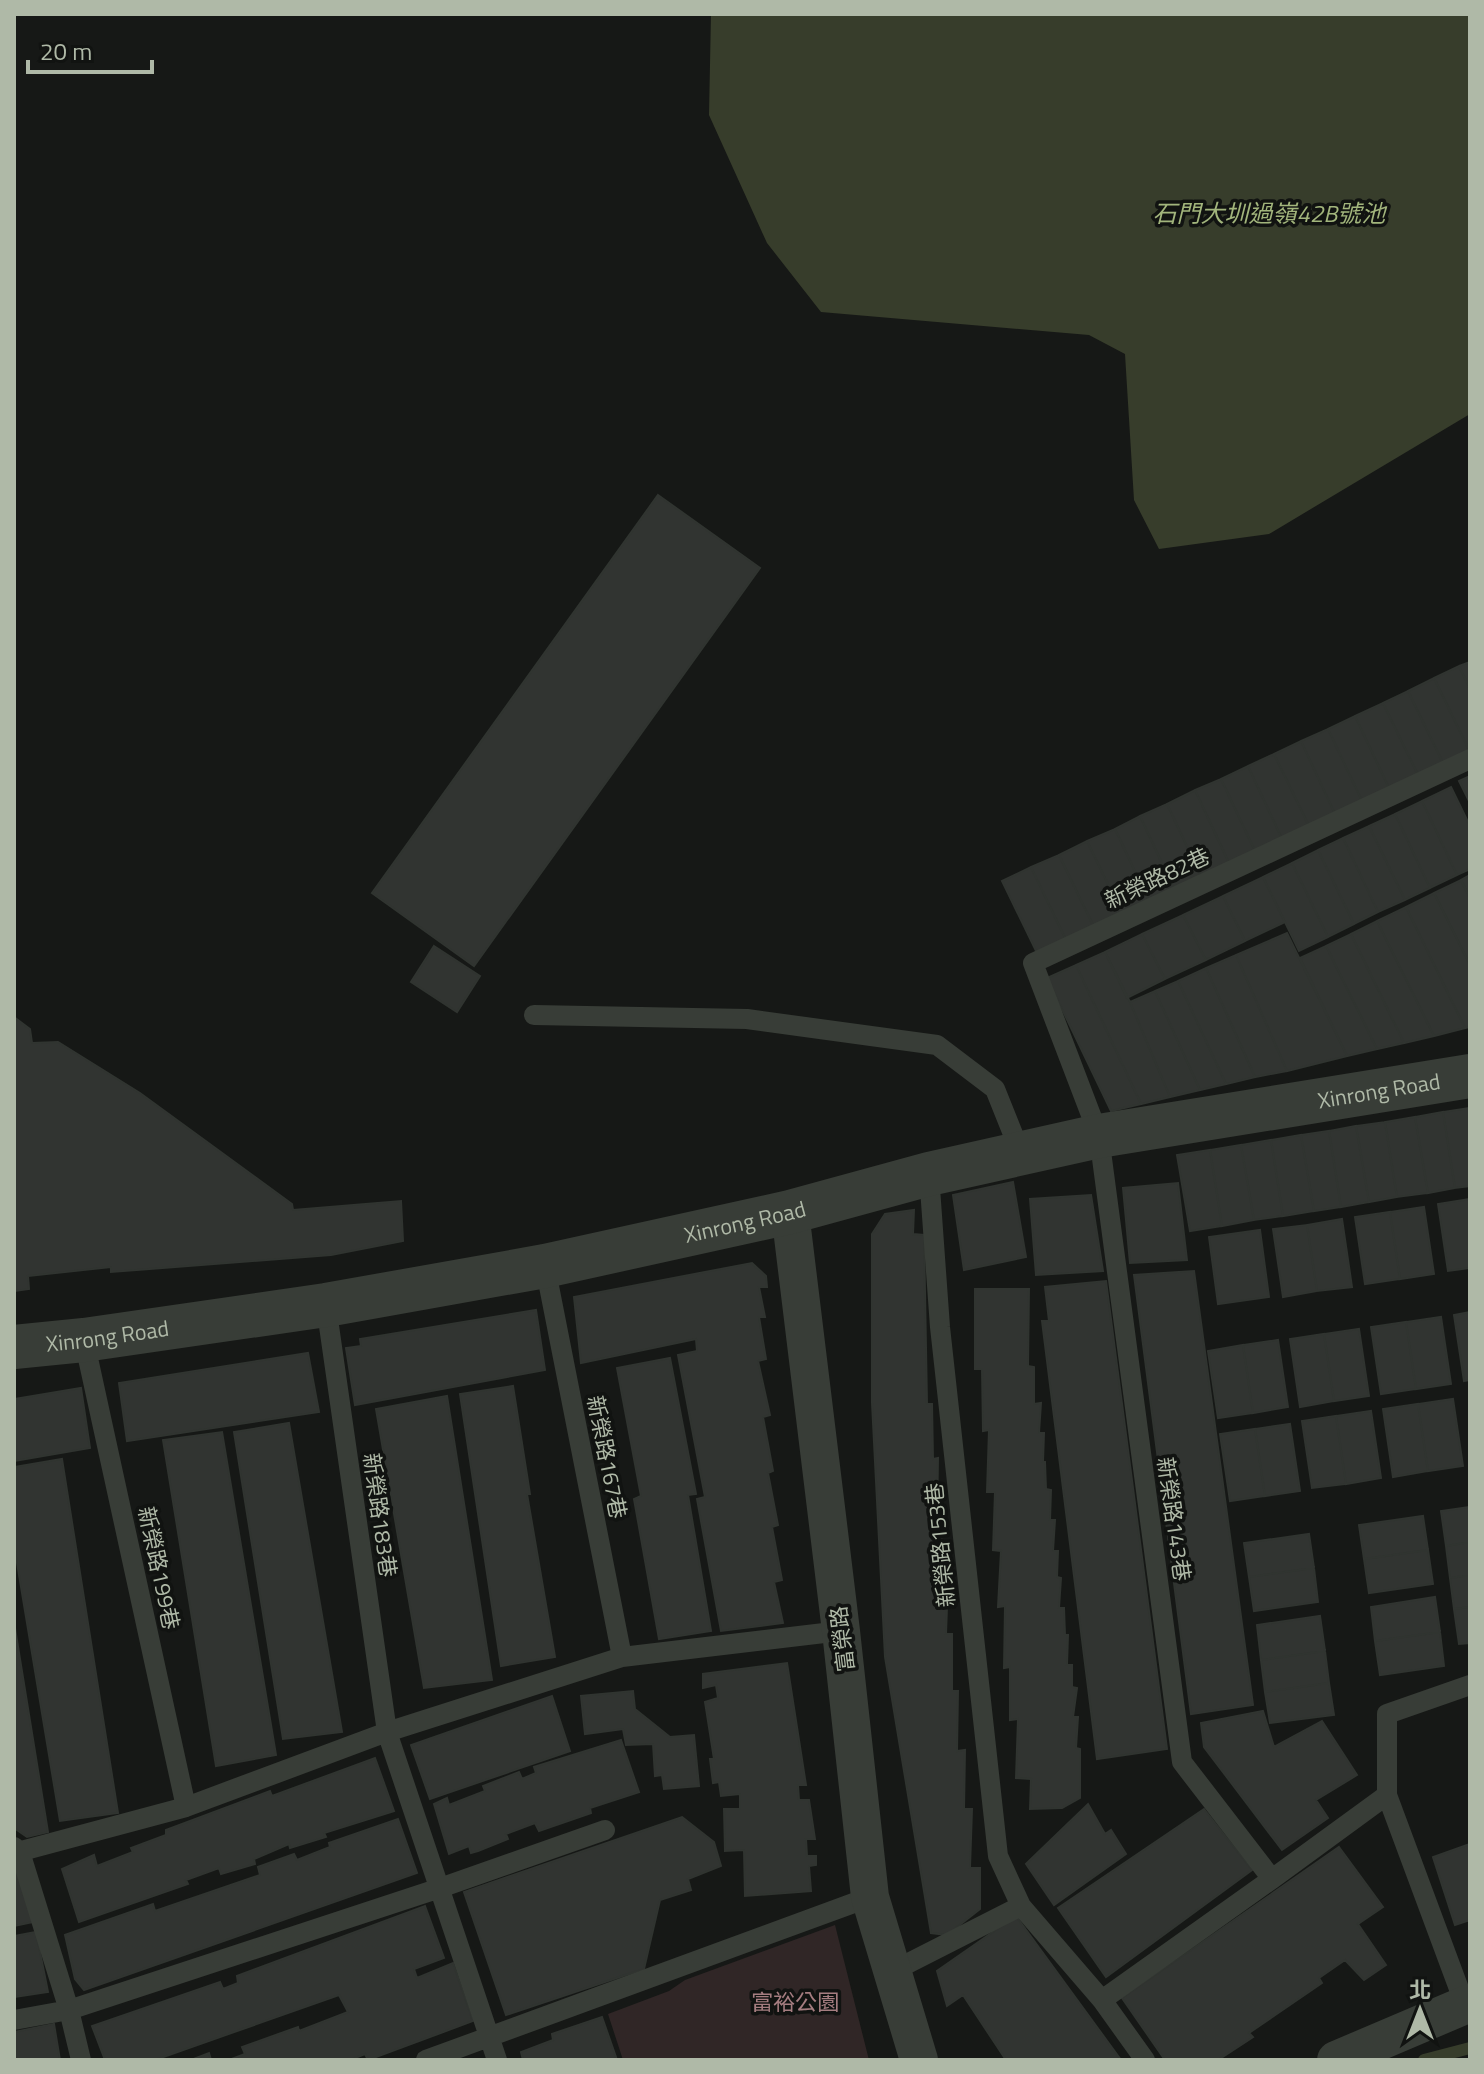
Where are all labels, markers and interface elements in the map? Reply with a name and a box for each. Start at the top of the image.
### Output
scale bar [28,24,152,74]
text: 20 m [40,33,92,69]
water label: 石門大圳過嶺42B號池 [1153,195,1388,231]
street label: 新榮路82巷 [1099,839,1215,917]
street label: Xinrong Road [1315,1064,1443,1117]
street label: Xinrong Road [681,1191,810,1252]
street label: Xinrong Road [44,1311,171,1361]
street label: 新榮路167巷 [578,1392,636,1522]
street label: 新榮路183巷 [354,1451,406,1579]
street label: 新榮路143巷 [1148,1455,1200,1583]
street label: 新榮路153巷 [917,1481,963,1609]
street label: 新榮路199巷 [129,1503,189,1633]
street label: 富榮路 [821,1604,863,1674]
north arrow [1380,1970,1460,2050]
text: 北 [1409,1973,1431,2007]
park label: 富裕公園 [751,1985,839,2019]

